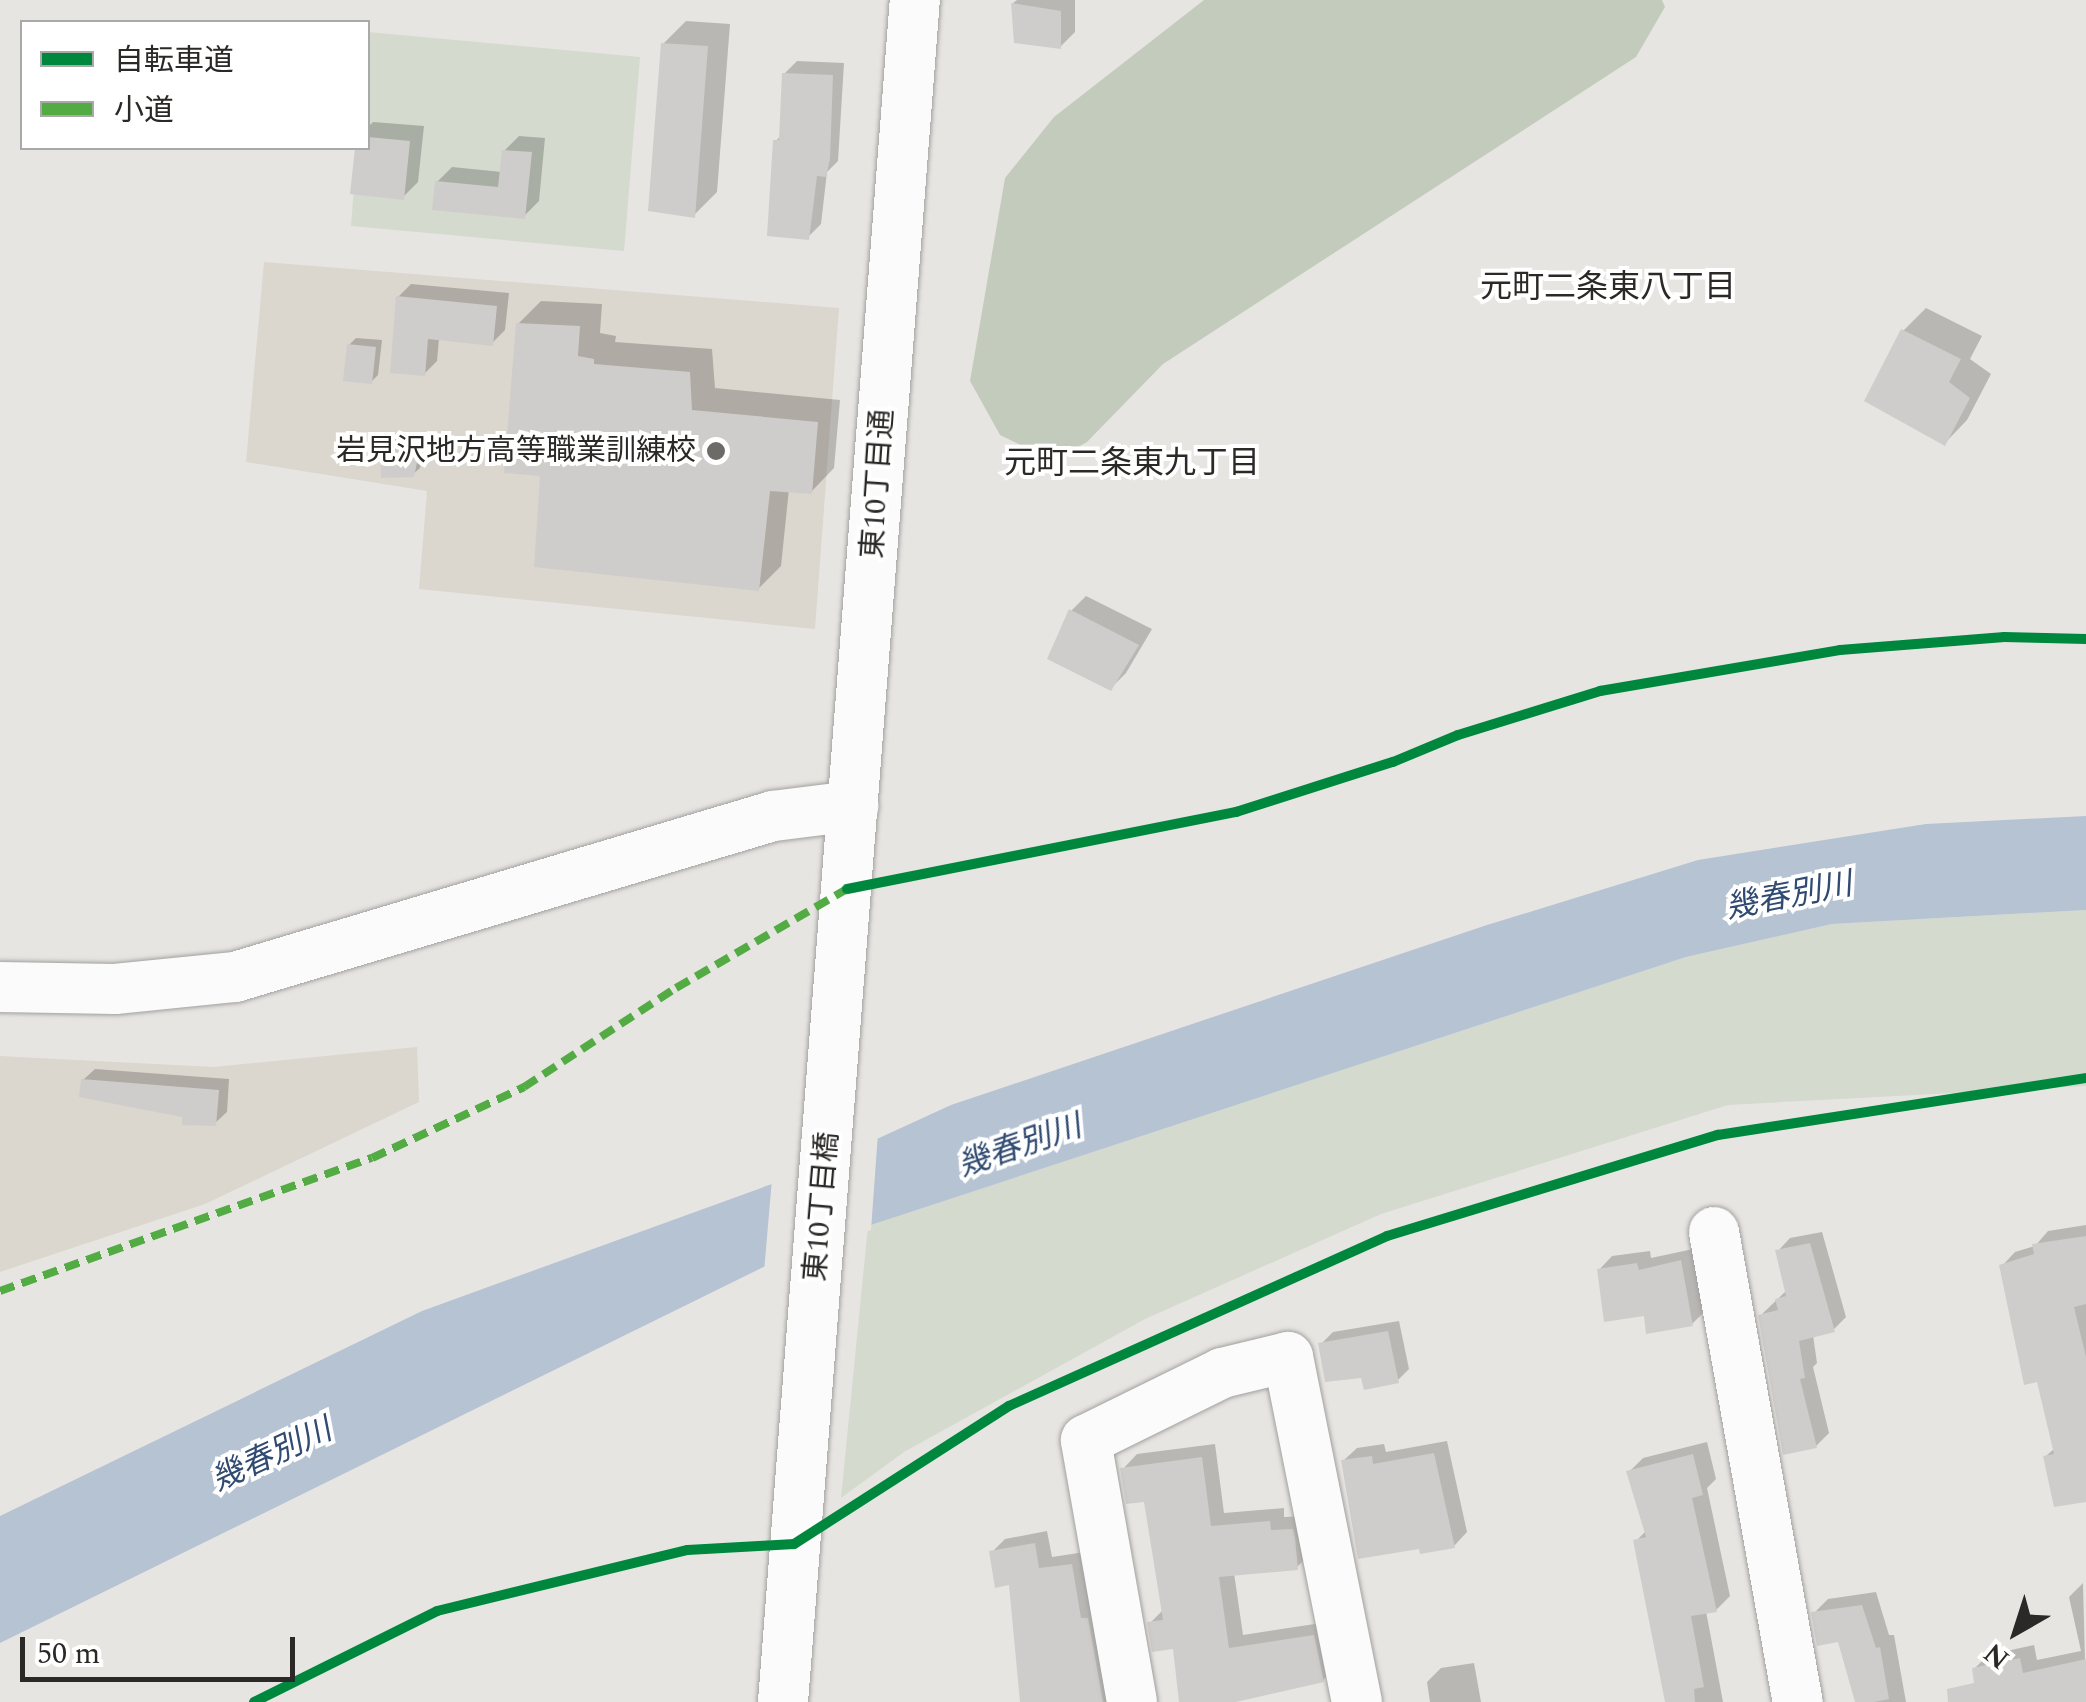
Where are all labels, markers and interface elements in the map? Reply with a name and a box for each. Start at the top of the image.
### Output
legend [20,20,370,150]
text: 自転車道 [114,38,234,84]
text: 小道 [114,88,174,134]
district label: 元町二条東八丁目 [1480,269,1736,307]
street label: 東10丁目通 [855,408,901,560]
place label: 岩見沢地方高等職業訓練校 [336,433,696,469]
marker: 岩見沢地方高等職業訓練校 [705,440,727,462]
district label: 元町二条東九丁目 [1004,445,1260,483]
water label: 幾春別川 [1723,866,1855,928]
water label: 幾春別川 [953,1108,1087,1186]
street label: 東10丁目橋 [798,1131,846,1283]
water label: 幾春別川 [206,1412,338,1500]
north arrow [1966,1582,2066,1682]
scale bar [25,1617,300,1679]
text: 50 m [37,1631,100,1677]
text: N [1974,1632,2019,1680]

